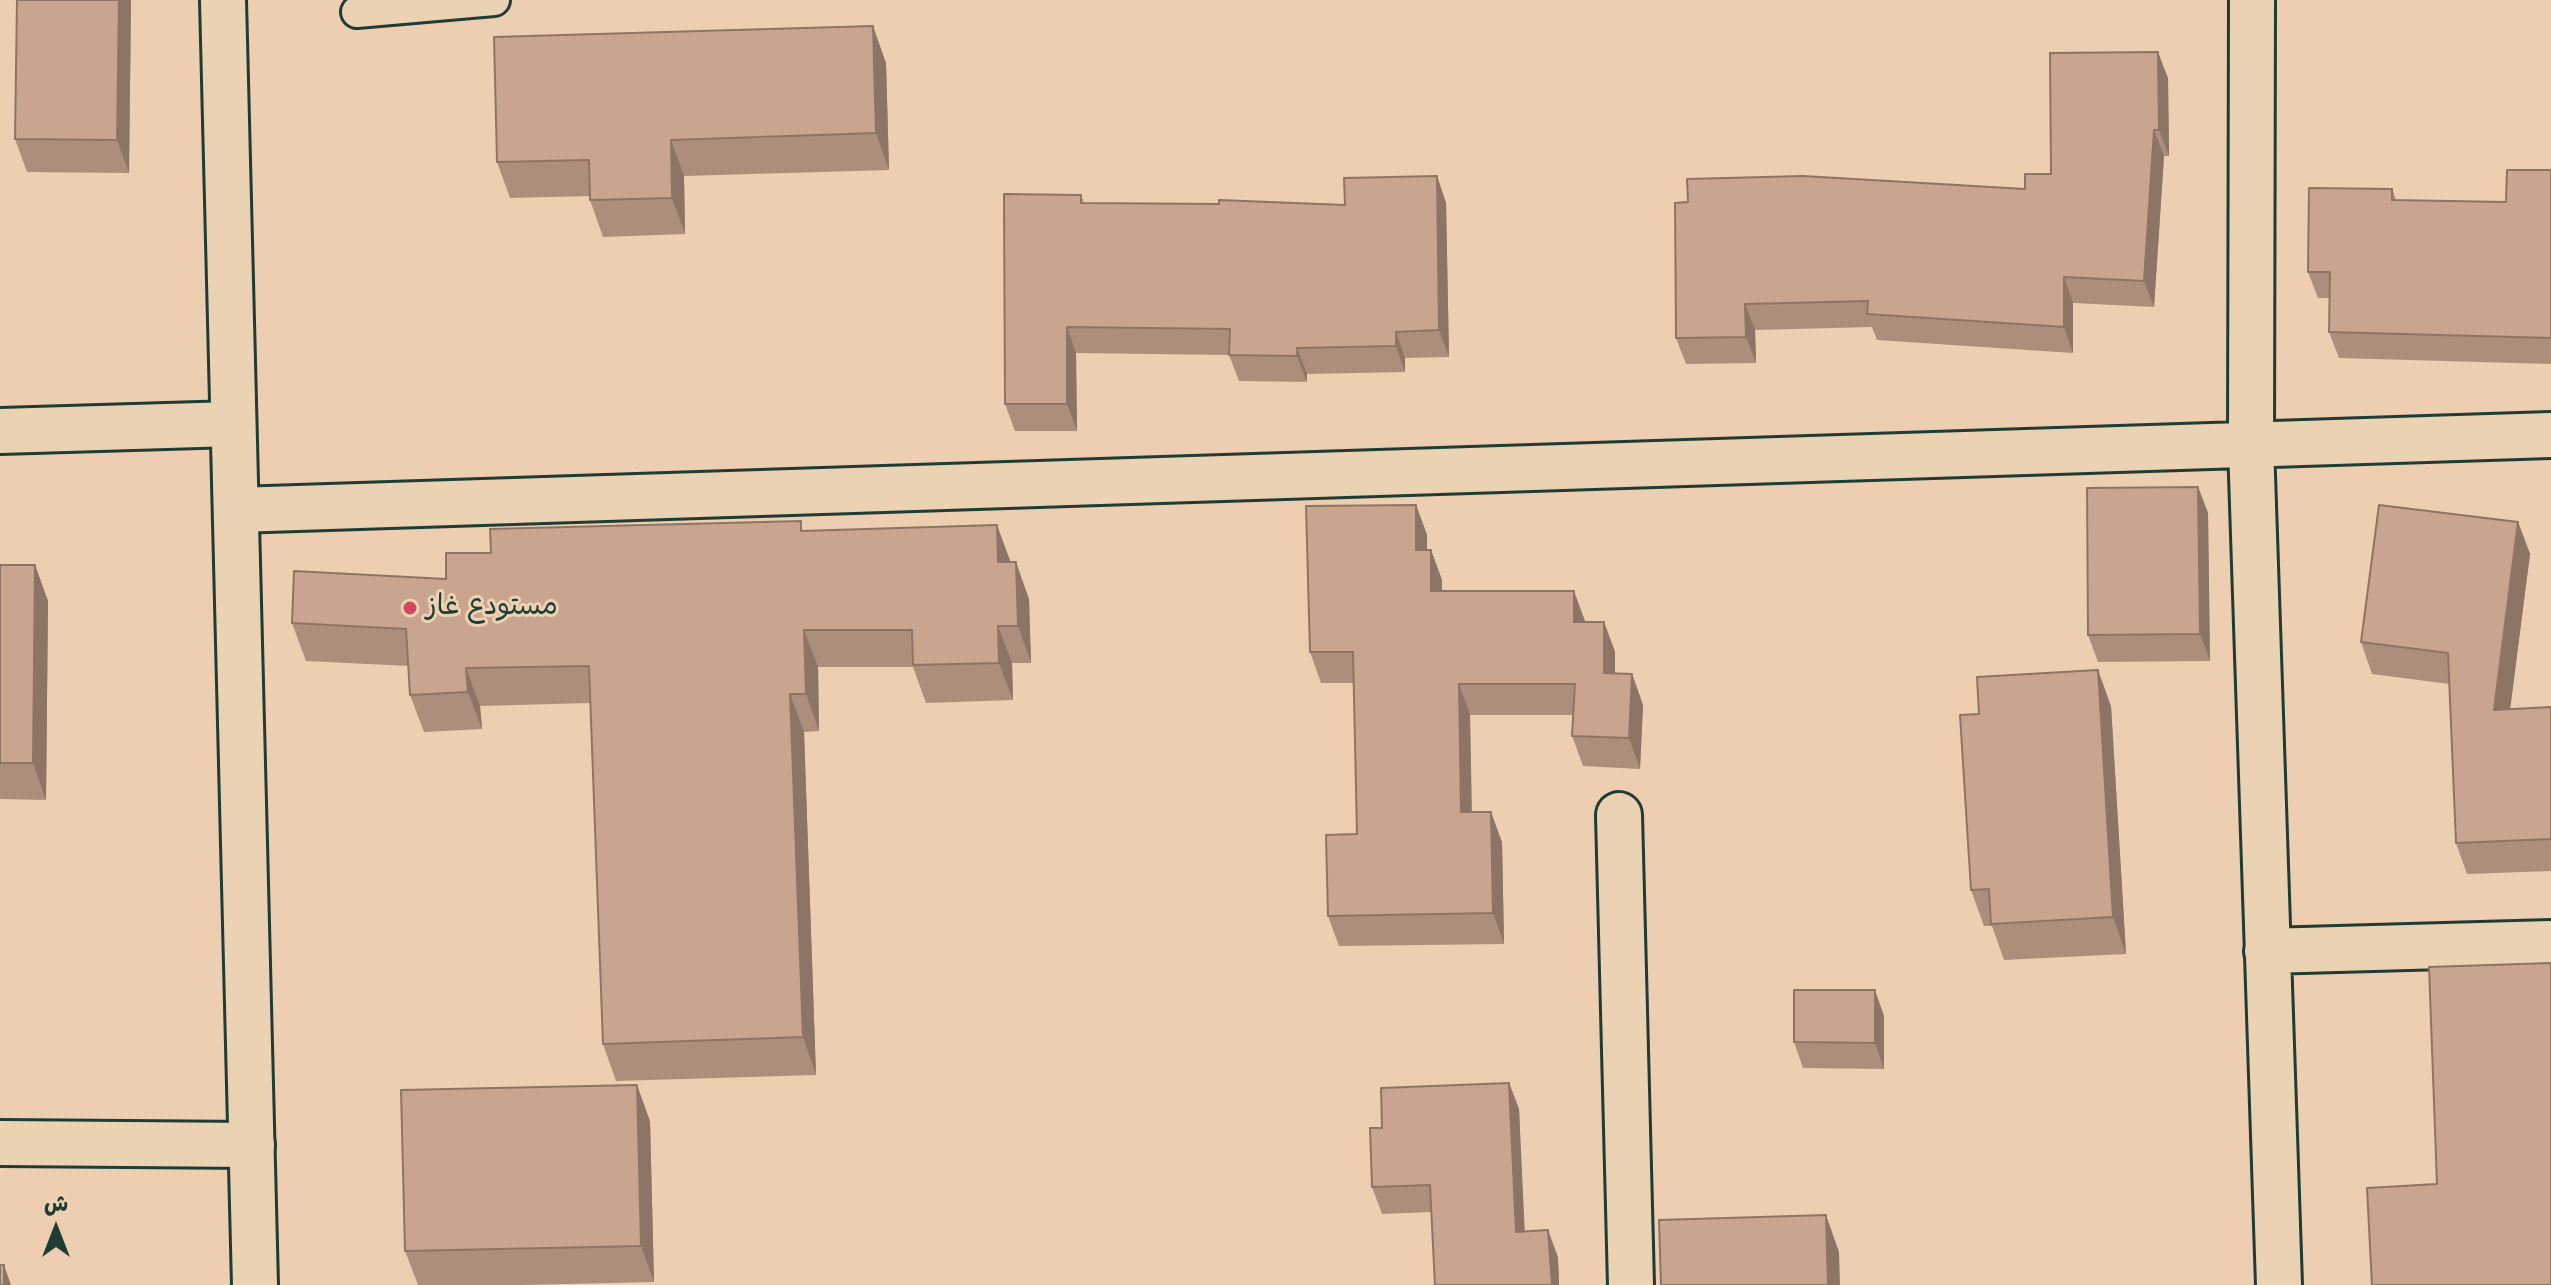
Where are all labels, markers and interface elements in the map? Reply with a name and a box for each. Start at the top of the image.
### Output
place label: مستودع غاز [426,591,558,625]
marker: مستودع غاز [401,599,419,617]
north arrow [16,1189,96,1269]
text: ش [44,1191,68,1219]

